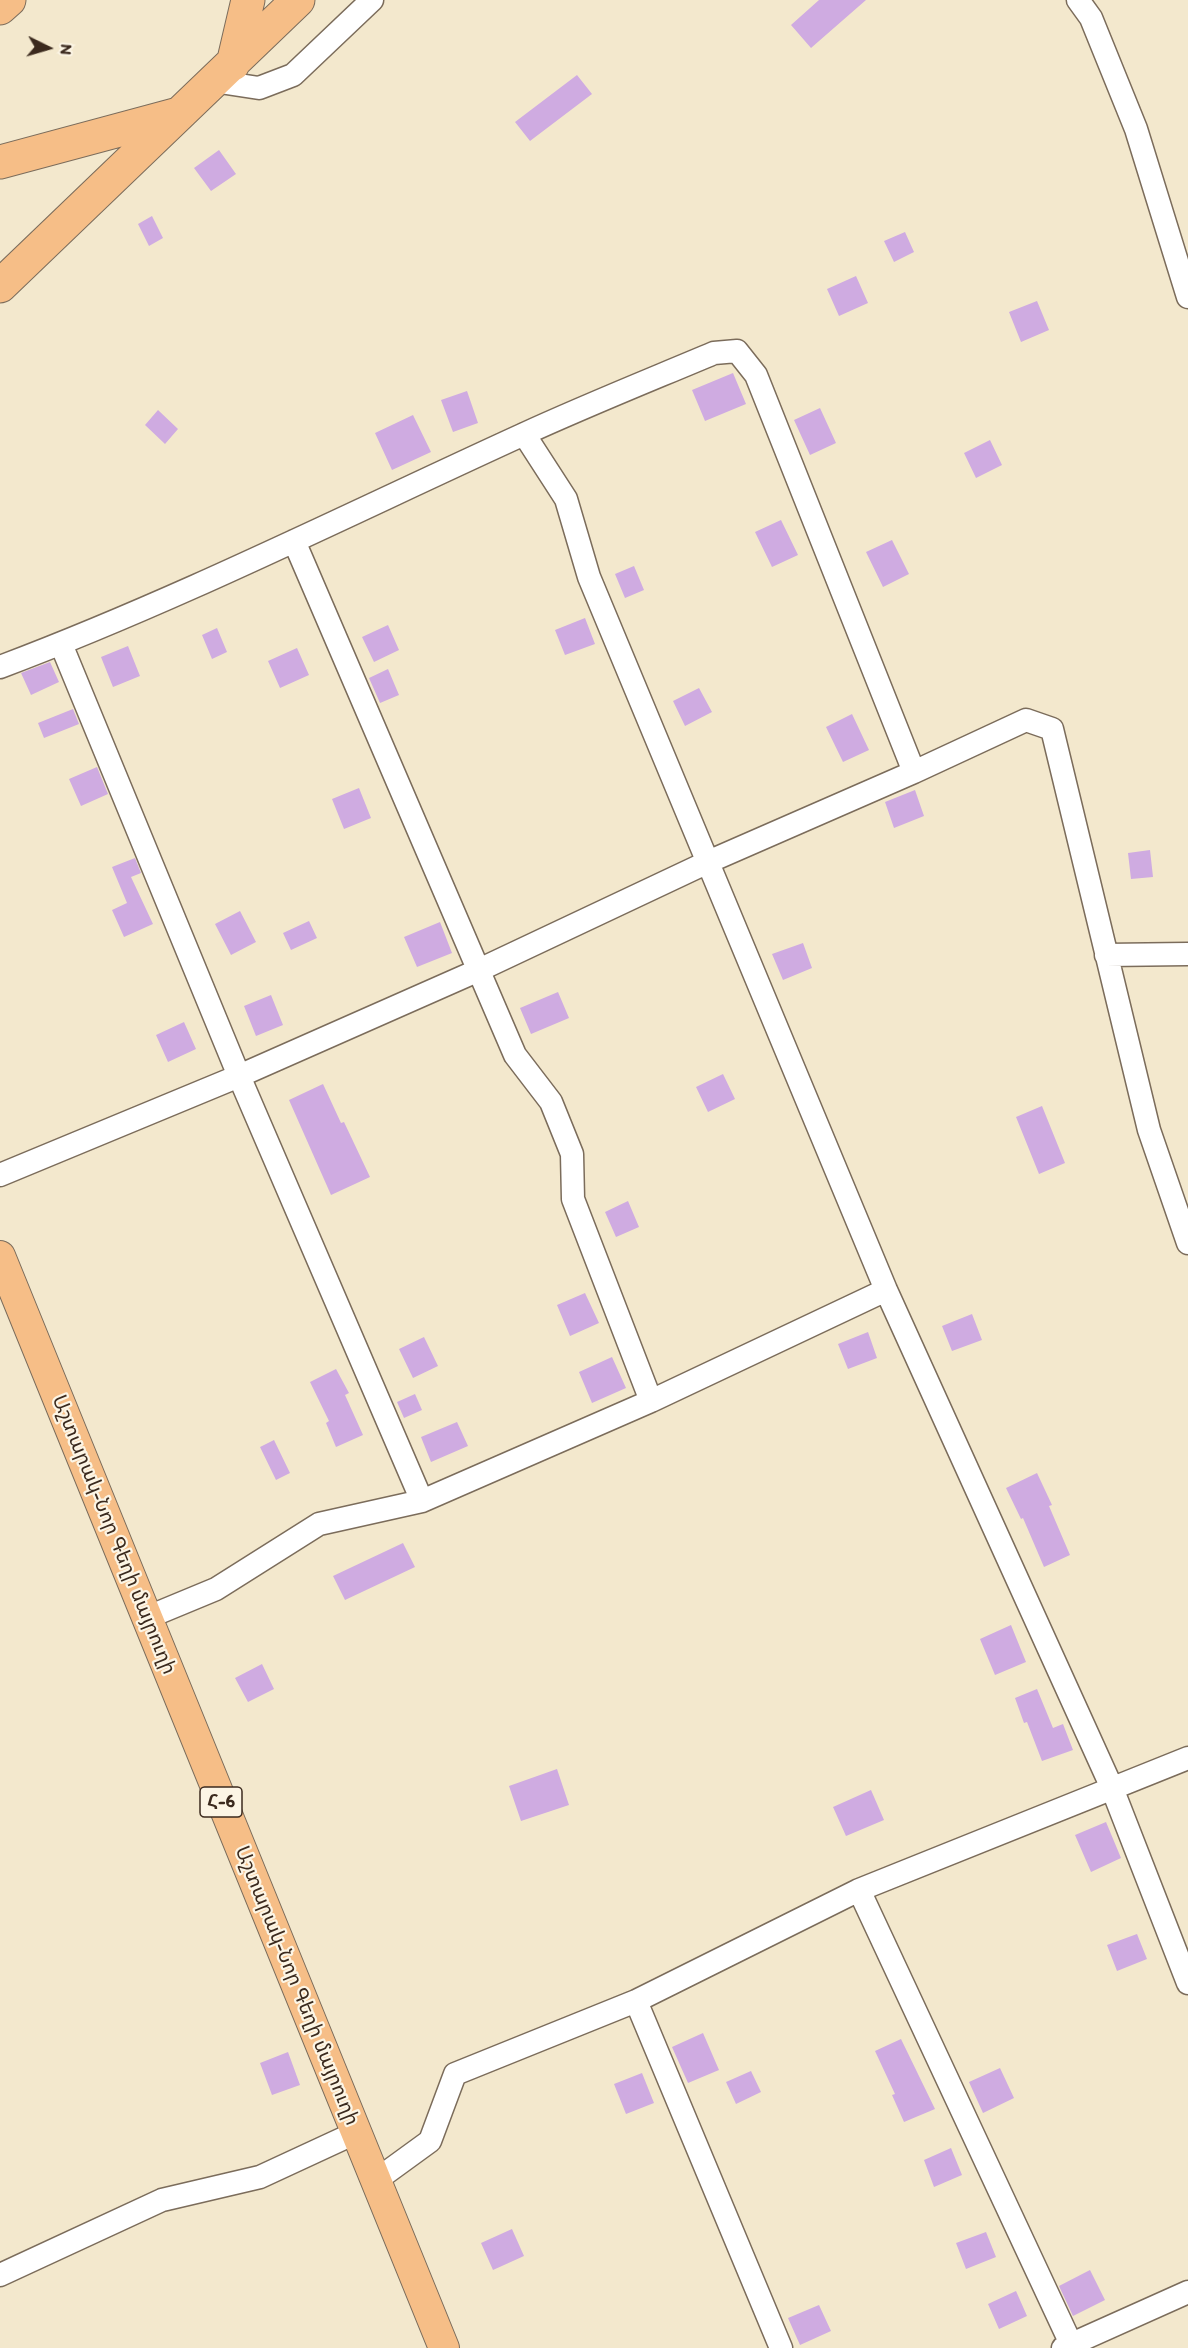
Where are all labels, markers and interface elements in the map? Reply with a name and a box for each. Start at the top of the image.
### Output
north arrow [18,18,78,78]
text: N [56,43,76,56]
street label: Աշտարակ-Նոր Գեղի մայրուղի [46,1392,180,1678]
road number: Հ-6 [200,1787,242,1817]
street label: Աշտարակ-Նոր Գեղի մայրուղի [229,1843,363,2129]

